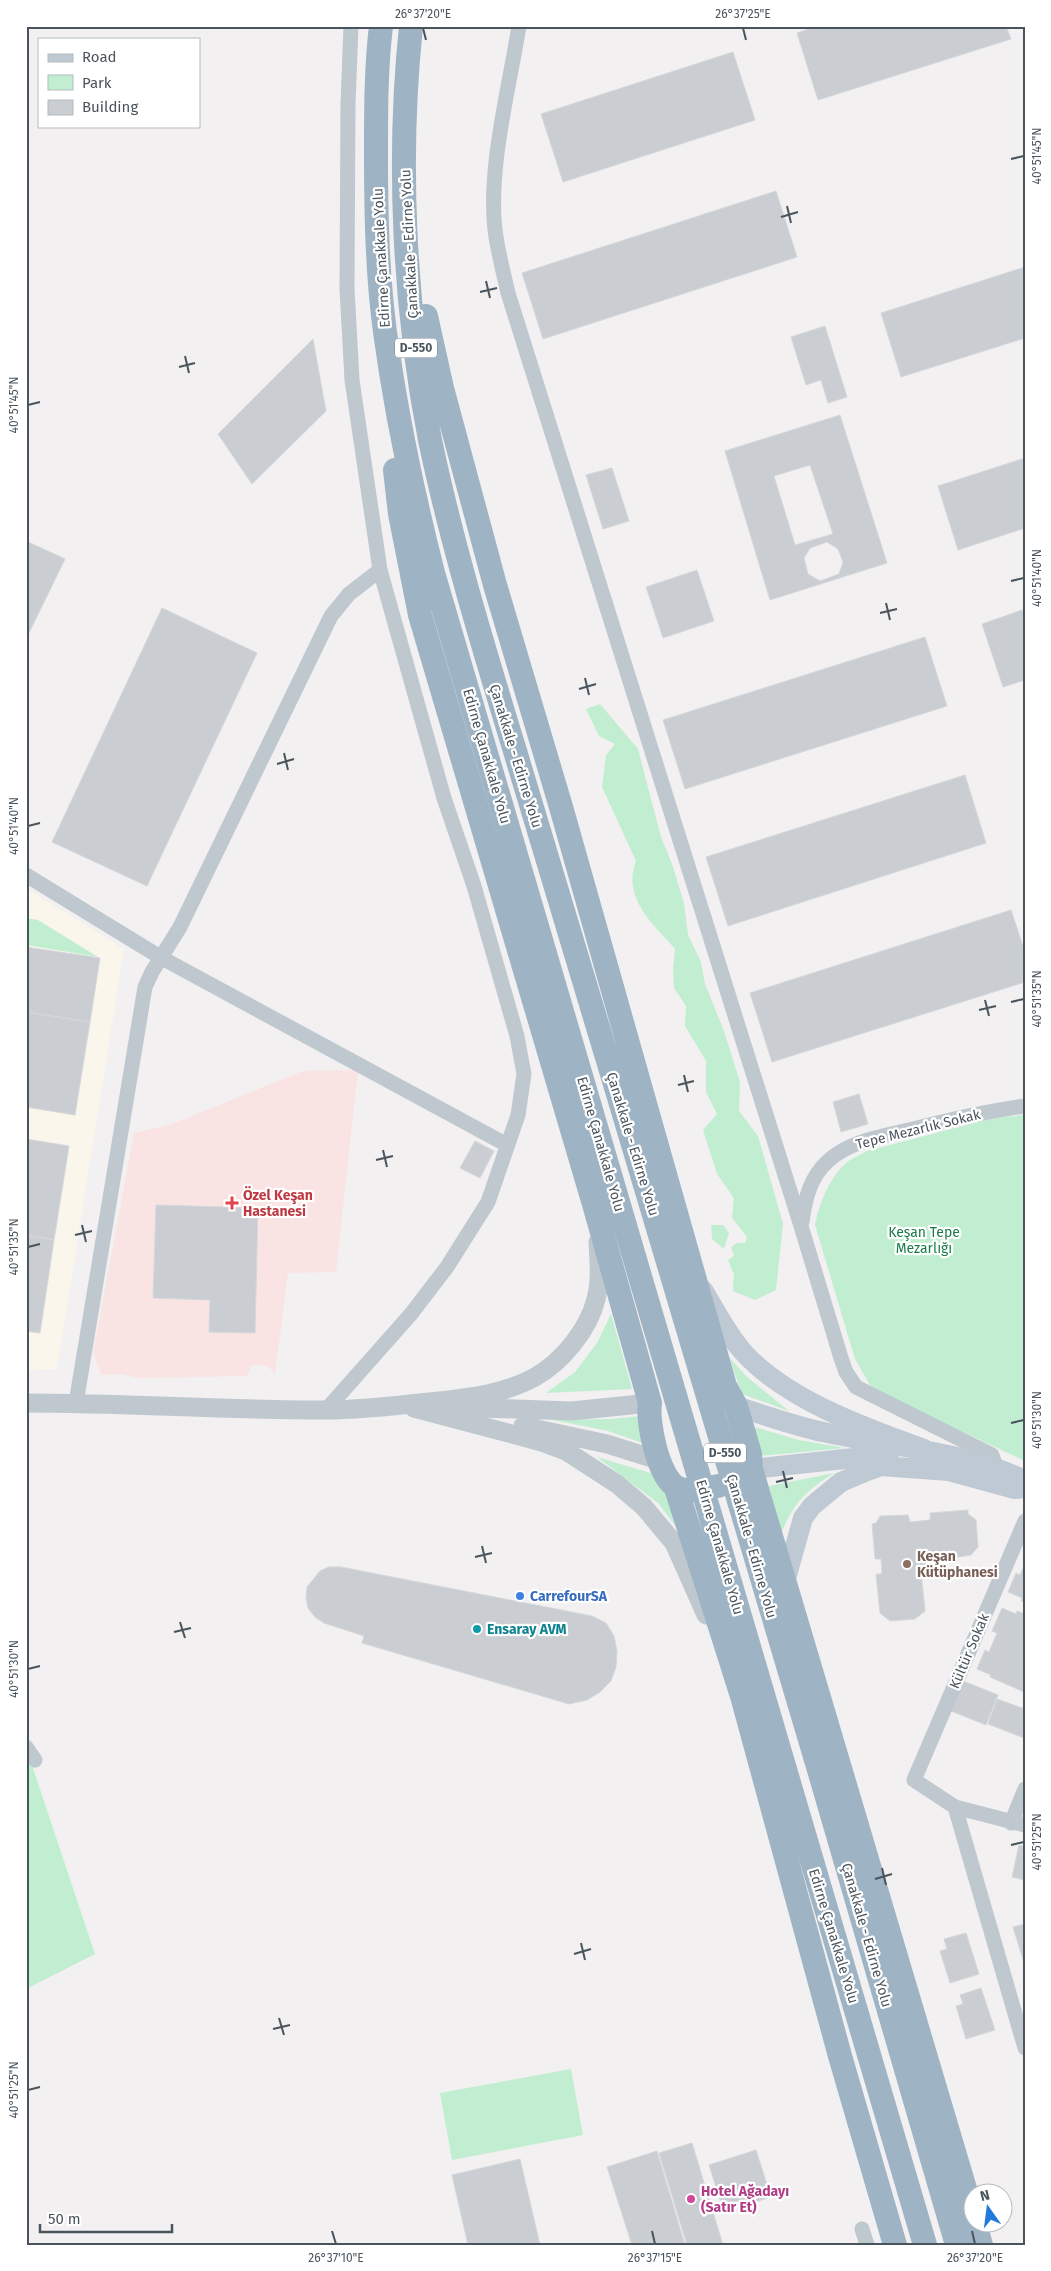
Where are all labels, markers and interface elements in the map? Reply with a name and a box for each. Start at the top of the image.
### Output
text: 26°37'20"E [395,7,451,21]
text: 26°37'25"E [715,7,771,21]
legend [38,38,200,128]
text: Road [82,48,117,66]
text: Park [82,74,112,92]
text: Building [82,98,138,116]
text: 40°51'45"N [1030,127,1044,185]
street label: Çanakkale - Edirne Yolu [397,169,422,319]
street label: Edirne Çanakkale Yolu [369,188,394,328]
road number: D-550 [395,338,437,358]
text: 40°51'45"N [7,376,21,434]
text: 40°51'40"N [1030,549,1044,607]
street label: Çanakkale - Edirne Yolu [486,682,545,830]
street label: Edirne Çanakkale Yolu [459,687,514,826]
text: 40°51'40"N [7,797,21,855]
text: 40°51'35"N [1030,970,1044,1028]
street label: Çanakkale - Edirne Yolu [603,1070,662,1218]
street label: Edirne Çanakkale Yolu [573,1075,628,1214]
street label: Tepe Mezarlık Sokak [854,1106,983,1153]
place label: Özel Keşan Hastanesi [243,1186,313,1220]
marker: Özel Keşan Hastanesi [225,1196,239,1210]
text: 40°51'35"N [7,1218,21,1276]
park label: Keşan Tepe Mezarlığı [888,1224,960,1257]
text: 40°51'30"N [1030,1391,1044,1449]
road number: D-550 [704,1444,746,1462]
street label: Çanakkale - Edirne Yolu [723,1472,780,1620]
street label: Edirne Çanakkale Yolu [692,1478,747,1617]
place label: Keşan Kütüphanesi [917,1548,998,1581]
marker: Keşan Kütüphanesi [901,1558,913,1570]
place label: CarrefourSA [530,1588,608,1605]
marker: CarrefourSA [514,1590,526,1602]
street label: Kültür Sokak [946,1610,993,1691]
place label: Ensaray AVM [487,1621,567,1638]
marker: Ensaray AVM [471,1623,483,1635]
text: 40°51'30"N [7,1640,21,1698]
text: 40°51'25"N [1030,1813,1044,1871]
street label: Çanakkale - Edirne Yolu [838,1861,895,2009]
street label: Edirne Çanakkale Yolu [805,1867,862,2006]
text: 40°51'25"N [7,2061,21,2119]
place label: Hotel Ağadayı (Satır Et) [701,2183,789,2216]
north arrow [964,2184,1014,2234]
text: N [978,2186,992,2205]
marker: Hotel Ağadayı (Satır Et) [685,2193,697,2205]
scale bar [40,2201,172,2233]
text: 50 m [48,2210,81,2228]
text: 26°37'10"E [308,2251,364,2265]
text: 26°37'15"E [628,2251,682,2265]
text: 26°37'20"E [947,2251,1003,2265]

